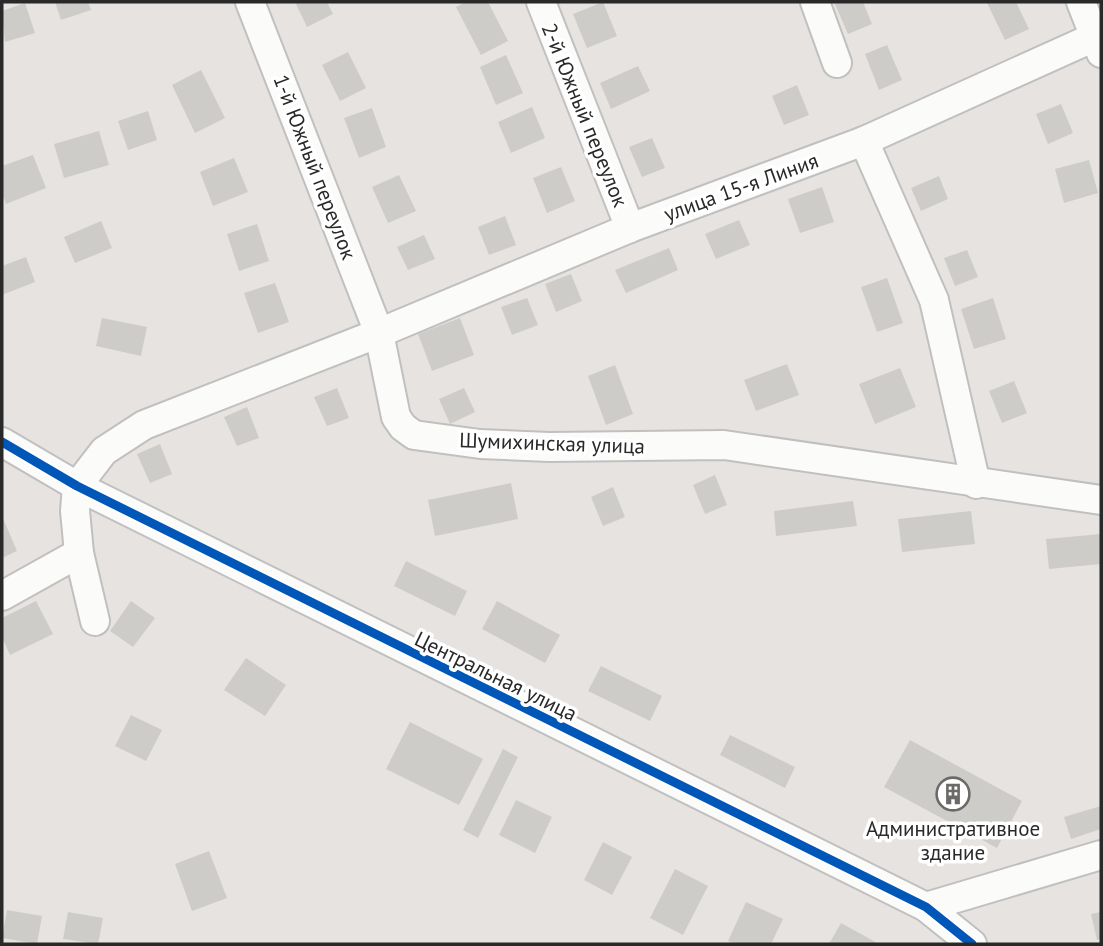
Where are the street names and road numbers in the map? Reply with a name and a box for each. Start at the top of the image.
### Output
street label: 2-й Южный переулок [536,19,634,211]
street label: 1-й Южный переулок [267,71,363,263]
street label: улица 15-я Линия [660,147,822,227]
street label: Шумихинская улица [459,426,645,460]
street label: Центральная улица [410,625,582,727]

